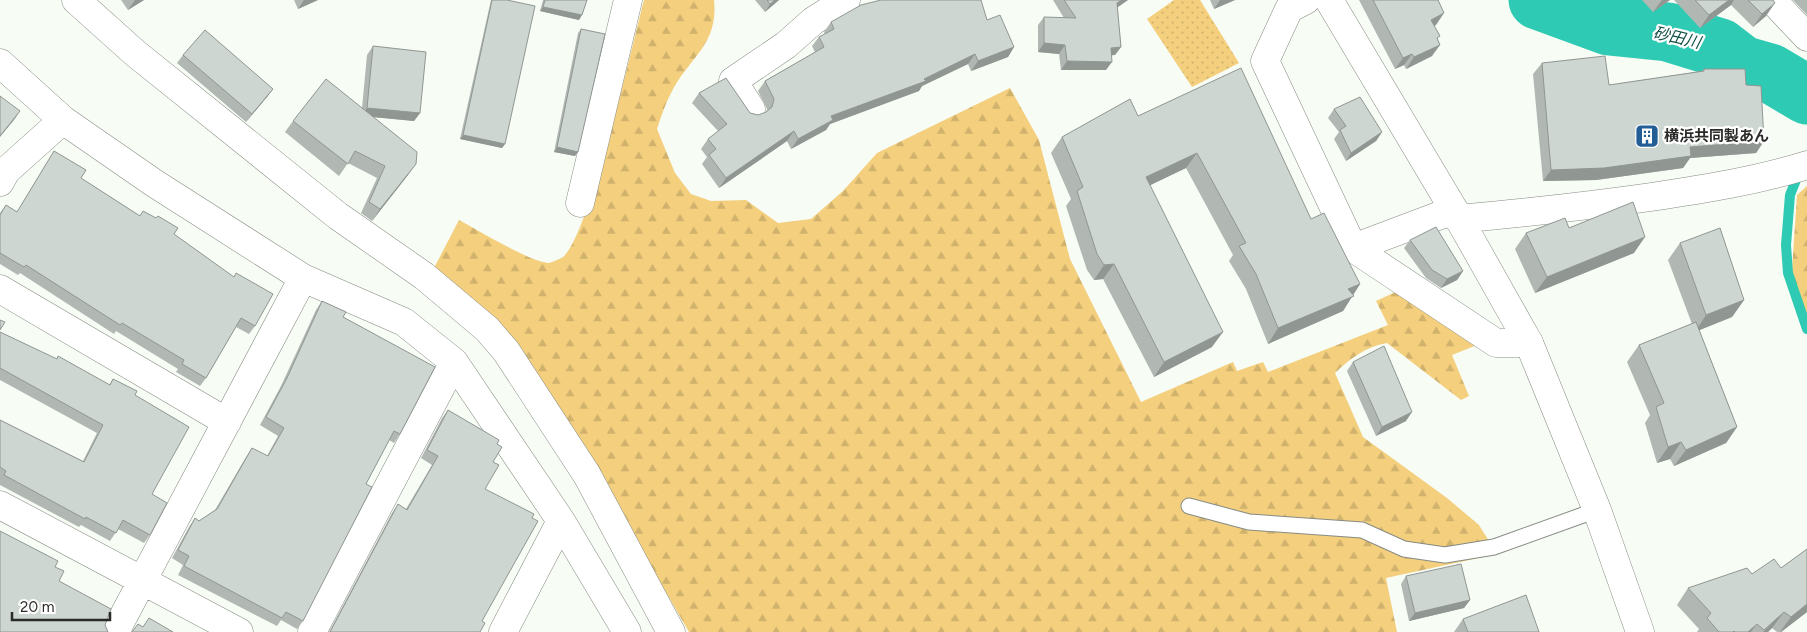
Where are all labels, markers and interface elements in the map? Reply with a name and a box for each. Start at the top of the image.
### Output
water label: 砂田川 [1651,23,1704,53]
building icon: 横浜共同製あん [1634,123,1660,149]
place label: 横浜共同製あん [1664,127,1769,145]
scale bar [12,590,110,622]
text: 20 m [20,598,54,616]

